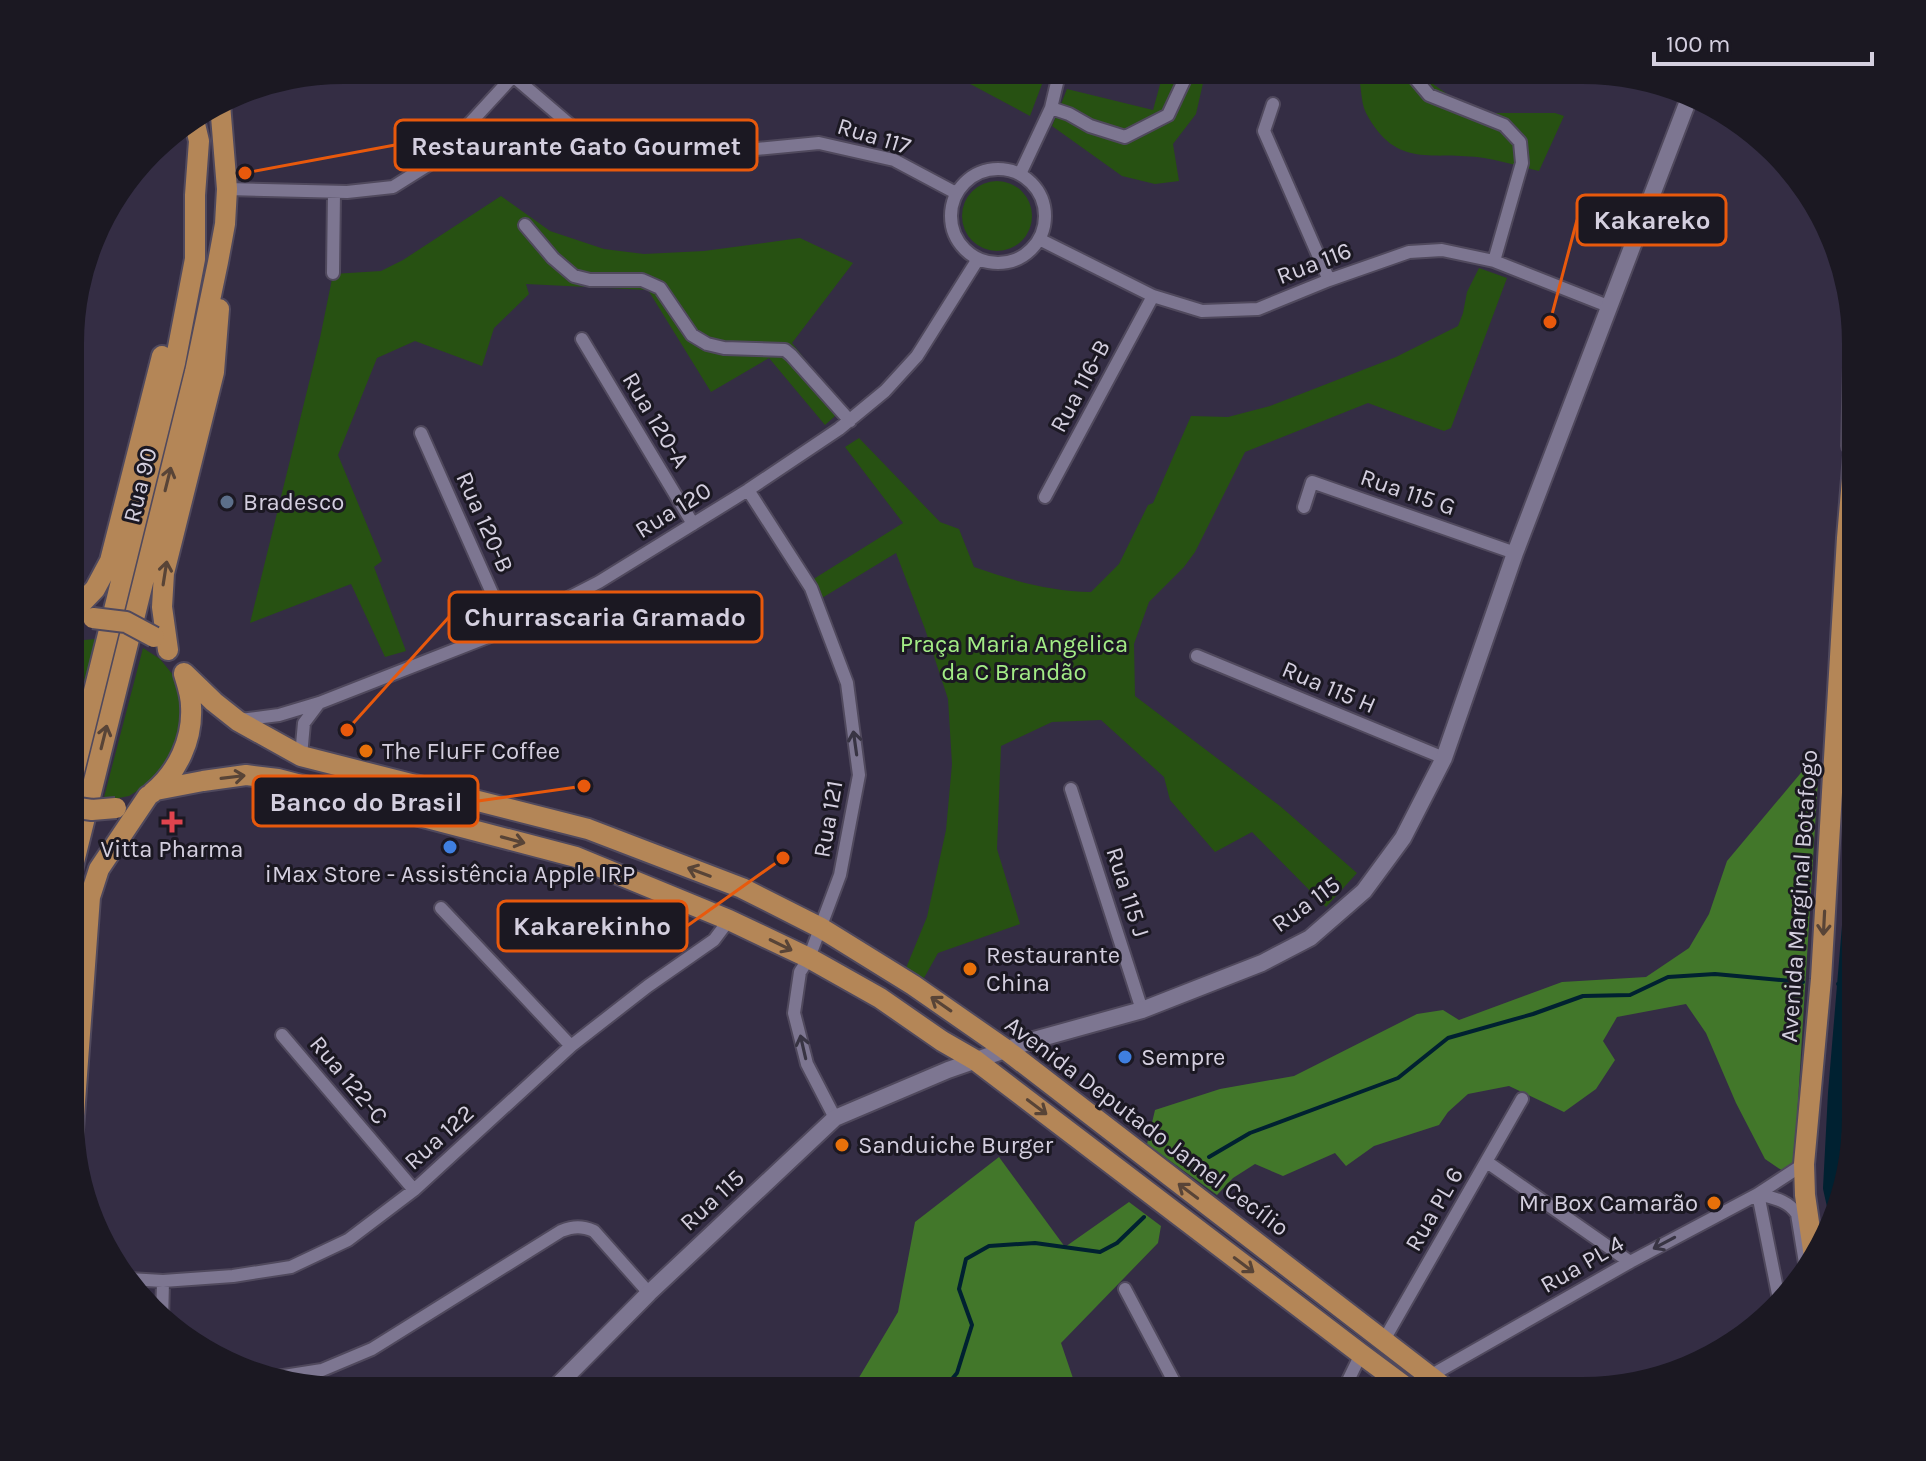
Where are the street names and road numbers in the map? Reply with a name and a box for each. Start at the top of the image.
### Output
street label: Rua 117 [834,112,914,160]
street label: Rua 116 [1273,236,1355,290]
street label: Rua 116-B [1044,335,1116,437]
street label: Rua 120-A [617,367,695,473]
street label: Rua 90 [117,445,163,525]
street label: Rua 115 G [1357,463,1459,521]
street label: Rua 120-B [450,467,520,577]
street label: Rua 120 [630,476,716,544]
street label: Rua 115 H [1278,655,1380,719]
street label: Avenida Marginal Botafogo [1775,749,1823,1043]
street label: Rua 121 [807,778,849,860]
street label: Rua 115 J [1100,843,1156,941]
street label: Rua 115 [1266,870,1346,938]
street label: Avenida Deputado Jamel Cecílio [1000,1010,1294,1242]
street label: Rua 122-C [304,1030,394,1130]
street label: Rua 122 [398,1099,480,1175]
street label: Rua PL 6 [1399,1162,1469,1256]
street label: Rua 115 [674,1163,750,1237]
street label: Rua PL 4 [1535,1229,1629,1299]

